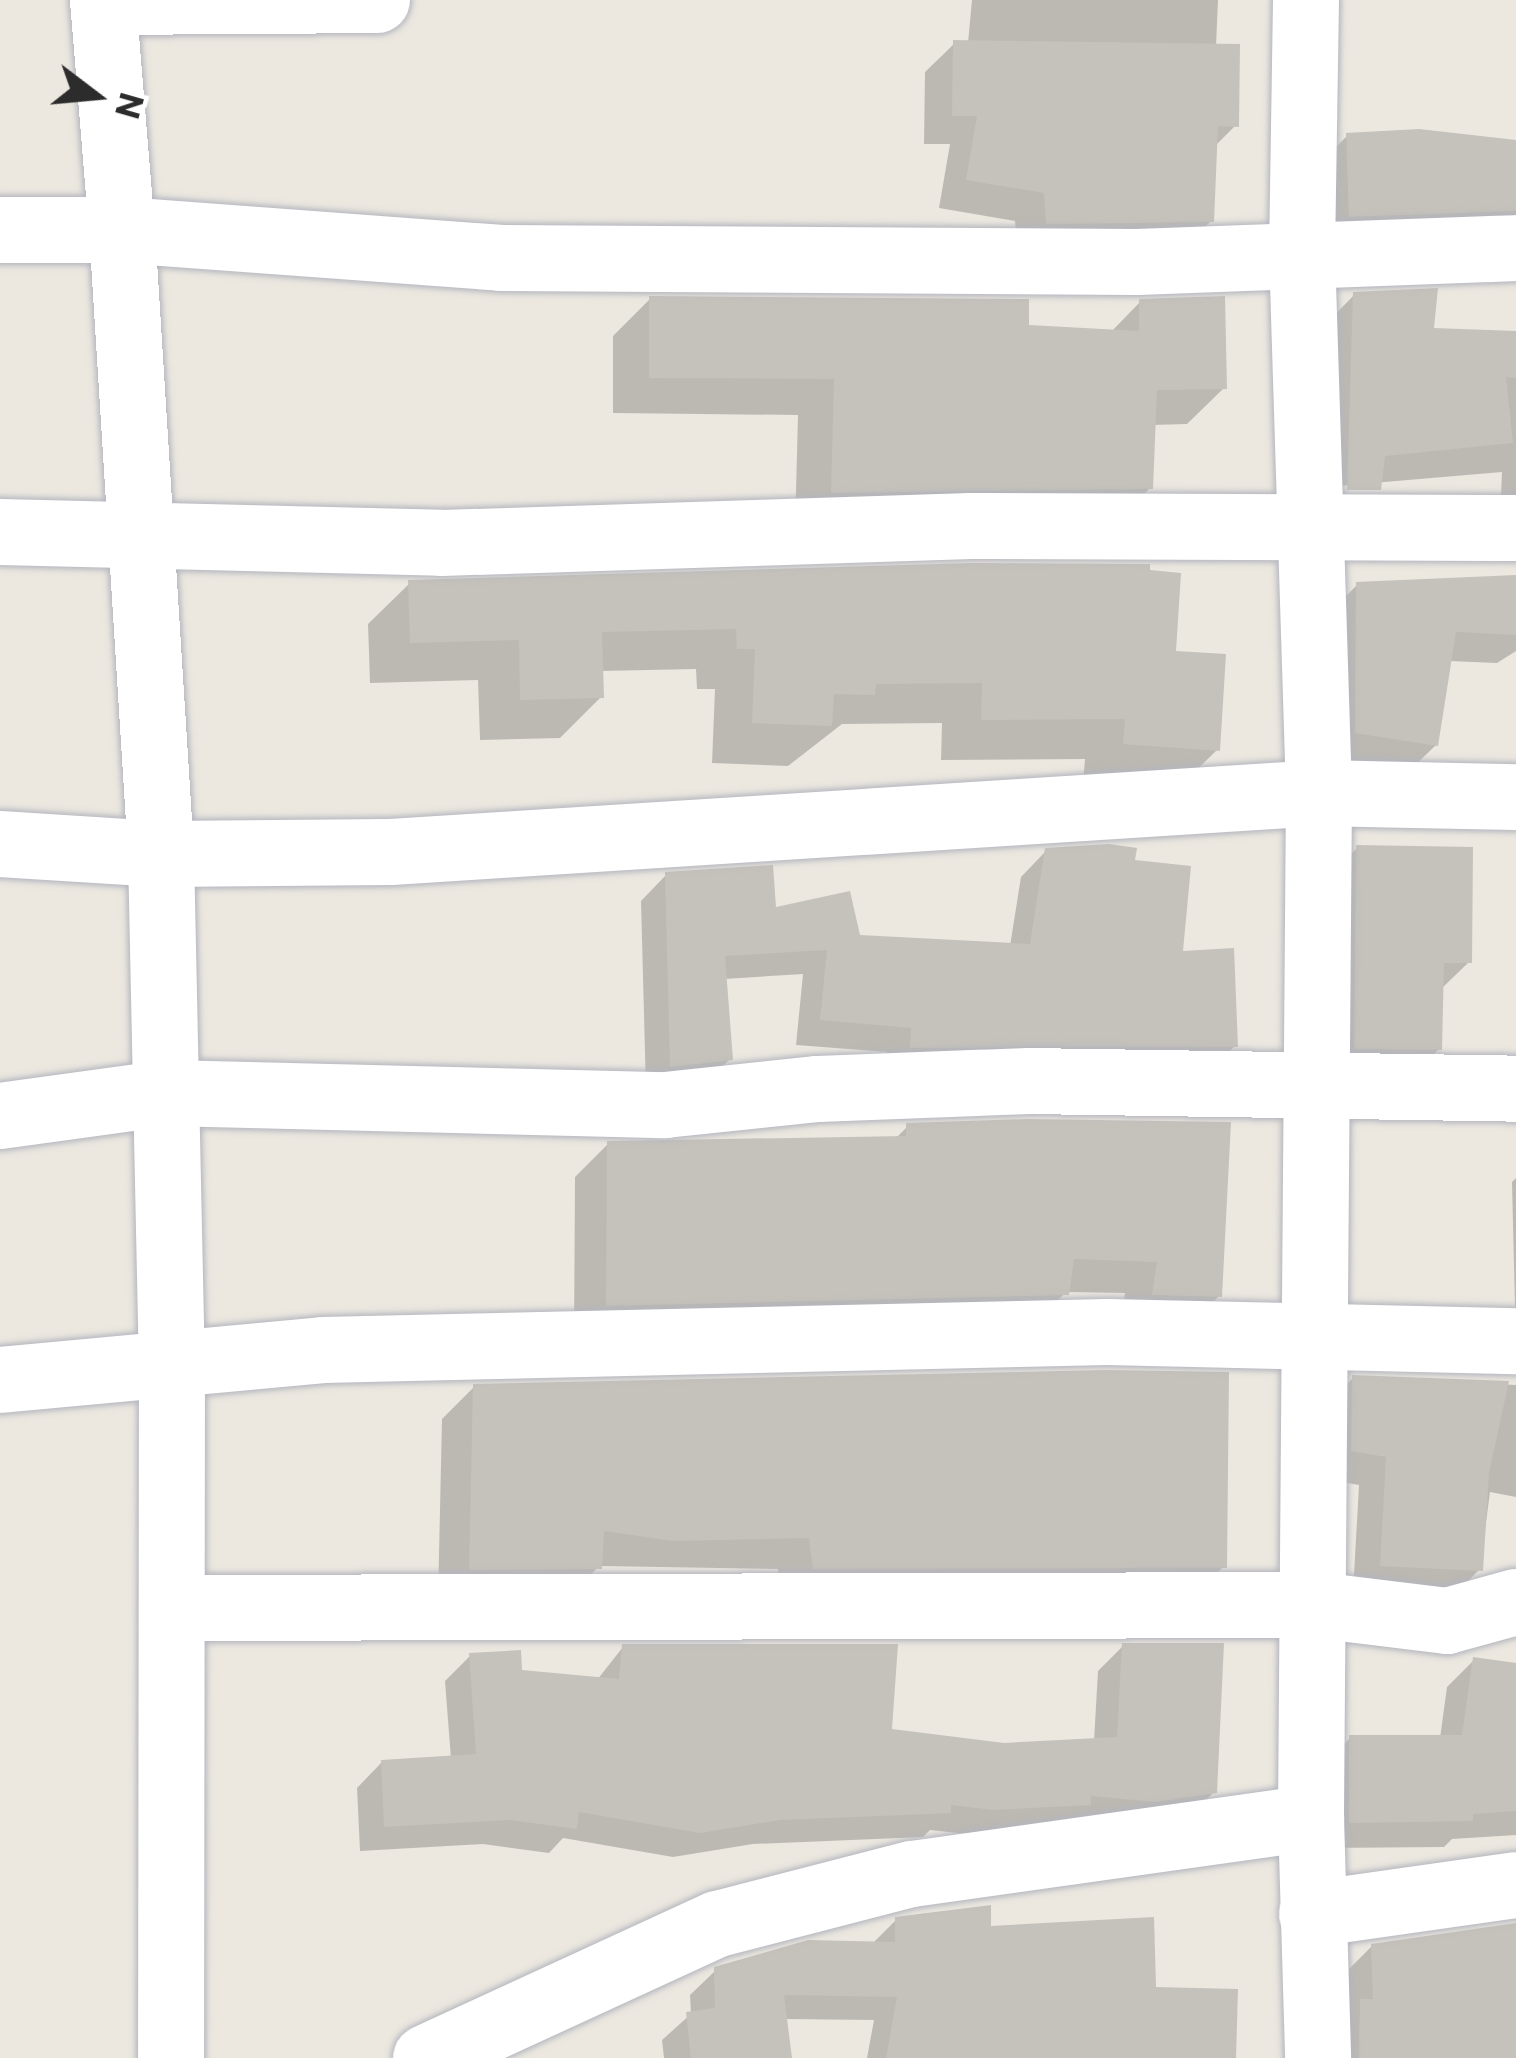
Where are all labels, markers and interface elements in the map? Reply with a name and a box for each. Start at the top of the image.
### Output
north arrow [36,36,156,156]
text: N [108,89,154,124]

